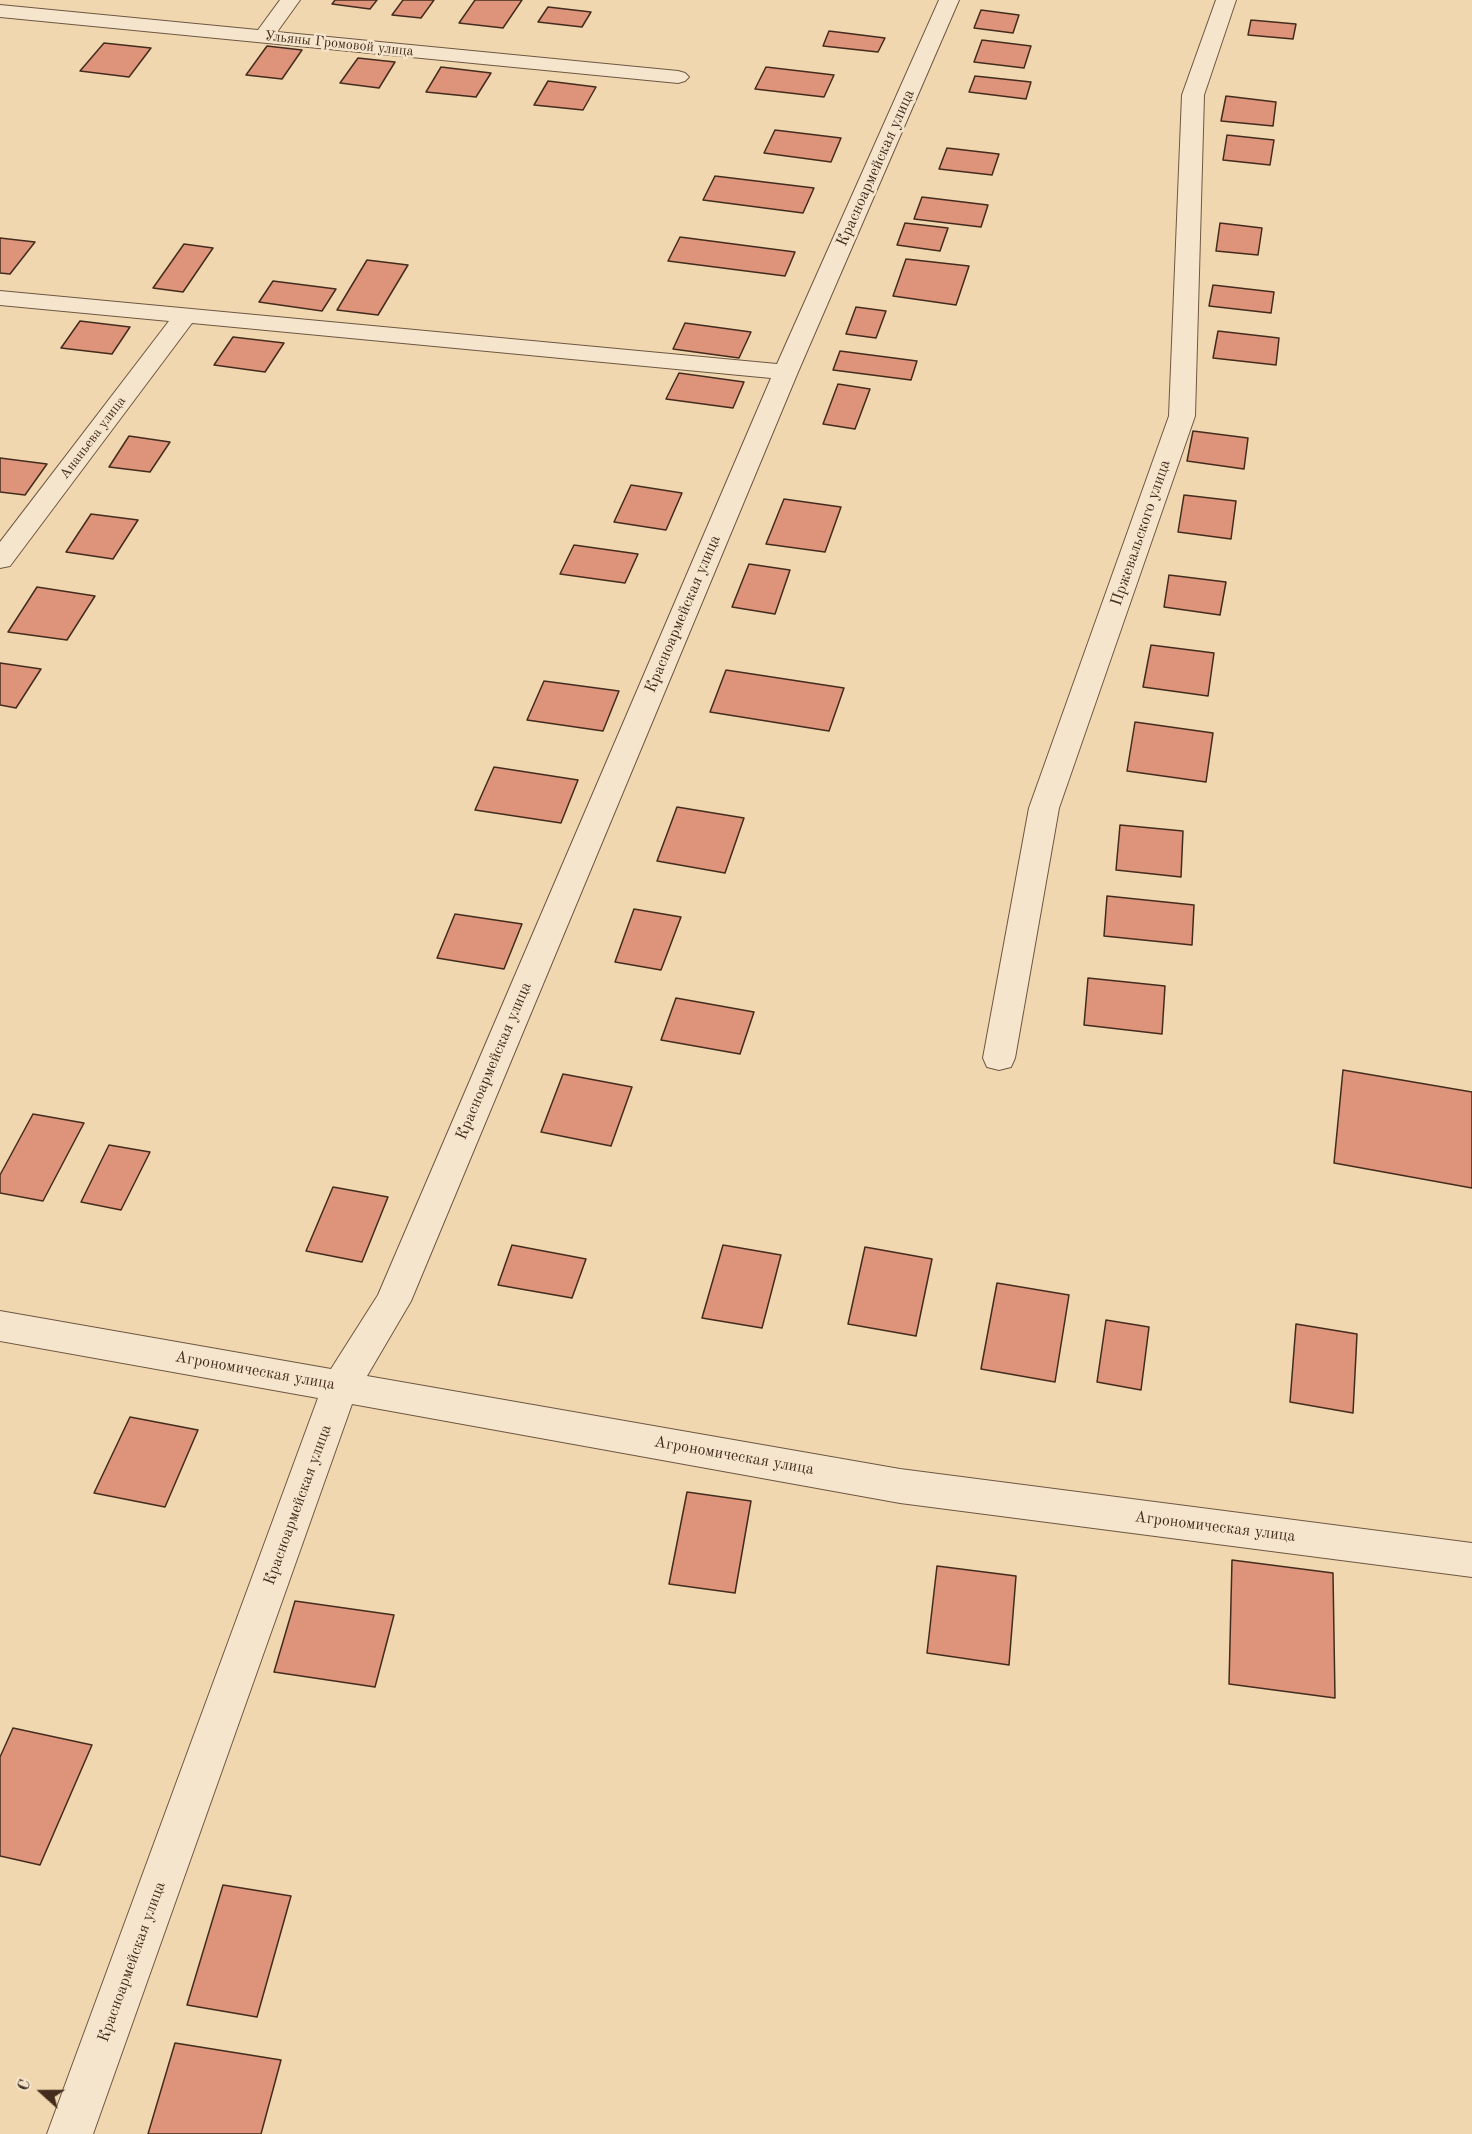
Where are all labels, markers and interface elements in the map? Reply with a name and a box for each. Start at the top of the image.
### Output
street label: Ульяны Громовой улица [264,28,414,60]
street label: Красноармейская улица [833,87,919,249]
street label: Ананьева улица [56,393,130,483]
street label: Пржевальского улица [1107,457,1175,609]
street label: Красноармейская улица [641,532,725,696]
street label: Красноармейская улица [452,979,536,1143]
street label: Агрономическая улица [174,1347,336,1395]
street label: Красноармейская улица [260,1422,336,1588]
street label: Агрономическая улица [653,1432,815,1480]
street label: Агрономическая улица [1133,1508,1297,1546]
street label: Красноармейская улица [94,1879,170,2045]
north arrow [12,2062,72,2122]
text: С [16,2078,35,2093]

